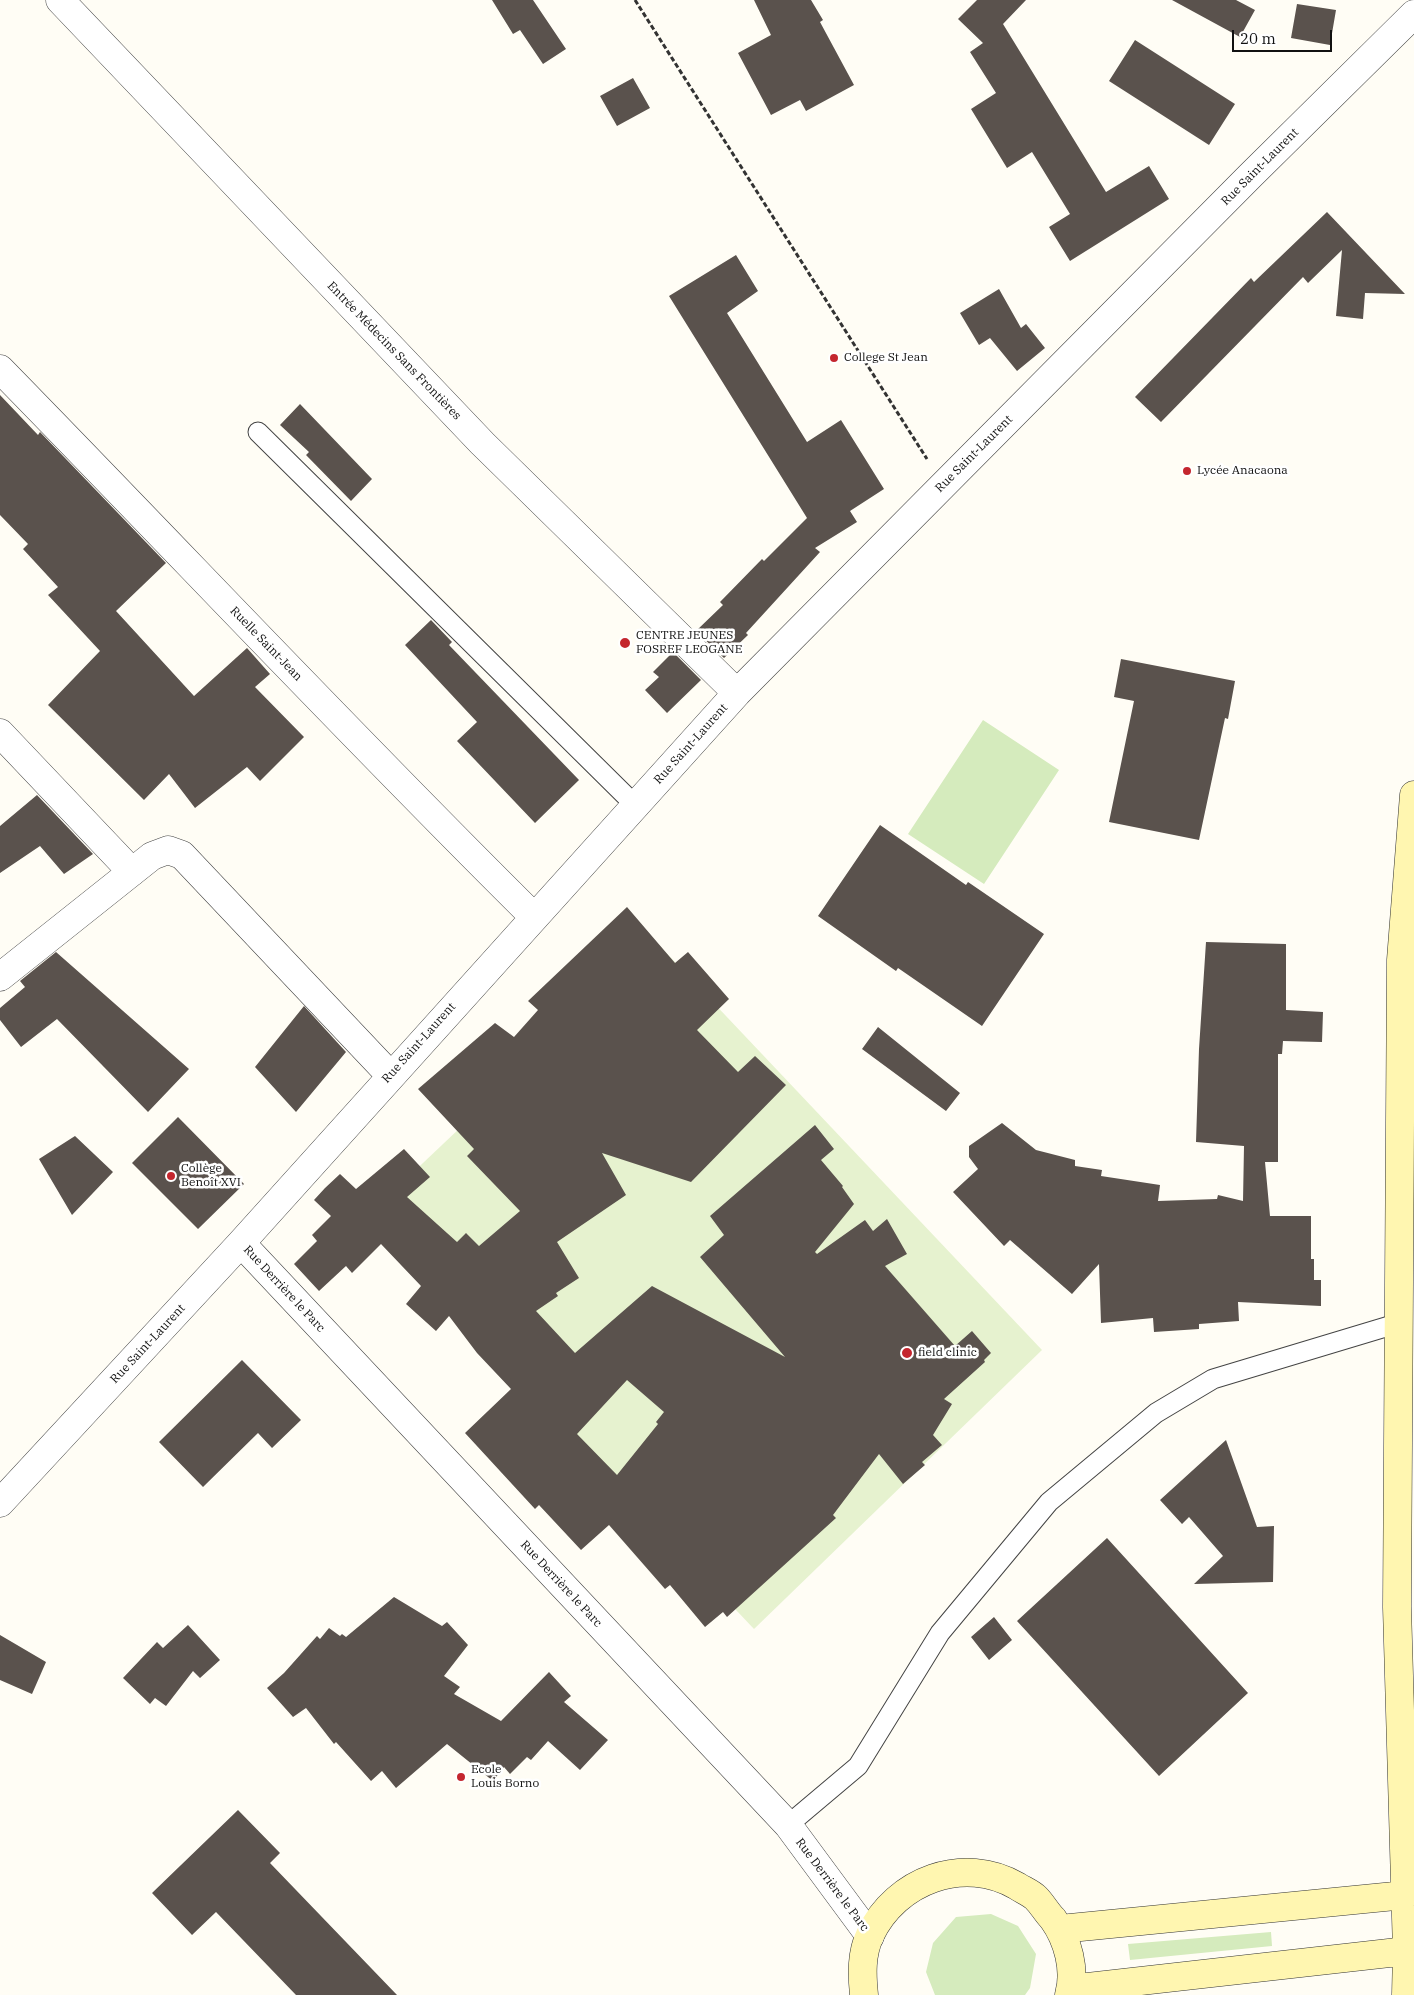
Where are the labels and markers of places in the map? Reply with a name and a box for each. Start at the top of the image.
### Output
place label: College St Jean [844,351,928,365]
marker: College St Jean [828,352,840,364]
place label: Lycée Anacaona [1197,464,1288,478]
marker: Lycée Anacaona [1181,465,1193,477]
place label: CENTRE JEUNES FOSREF LEOGANE [636,629,742,657]
marker: CENTRE JEUNES FOSREF LEOGANE [618,636,632,650]
place label: Collège Benoît XVI [181,1162,241,1190]
marker: Collège Benoît XVI [165,1170,177,1182]
marker: field clinic [900,1346,914,1360]
place label: field clinic [918,1346,977,1360]
place label: Ecole Louis Borno [471,1763,539,1791]
marker: Ecole Louis Borno [455,1771,467,1783]

